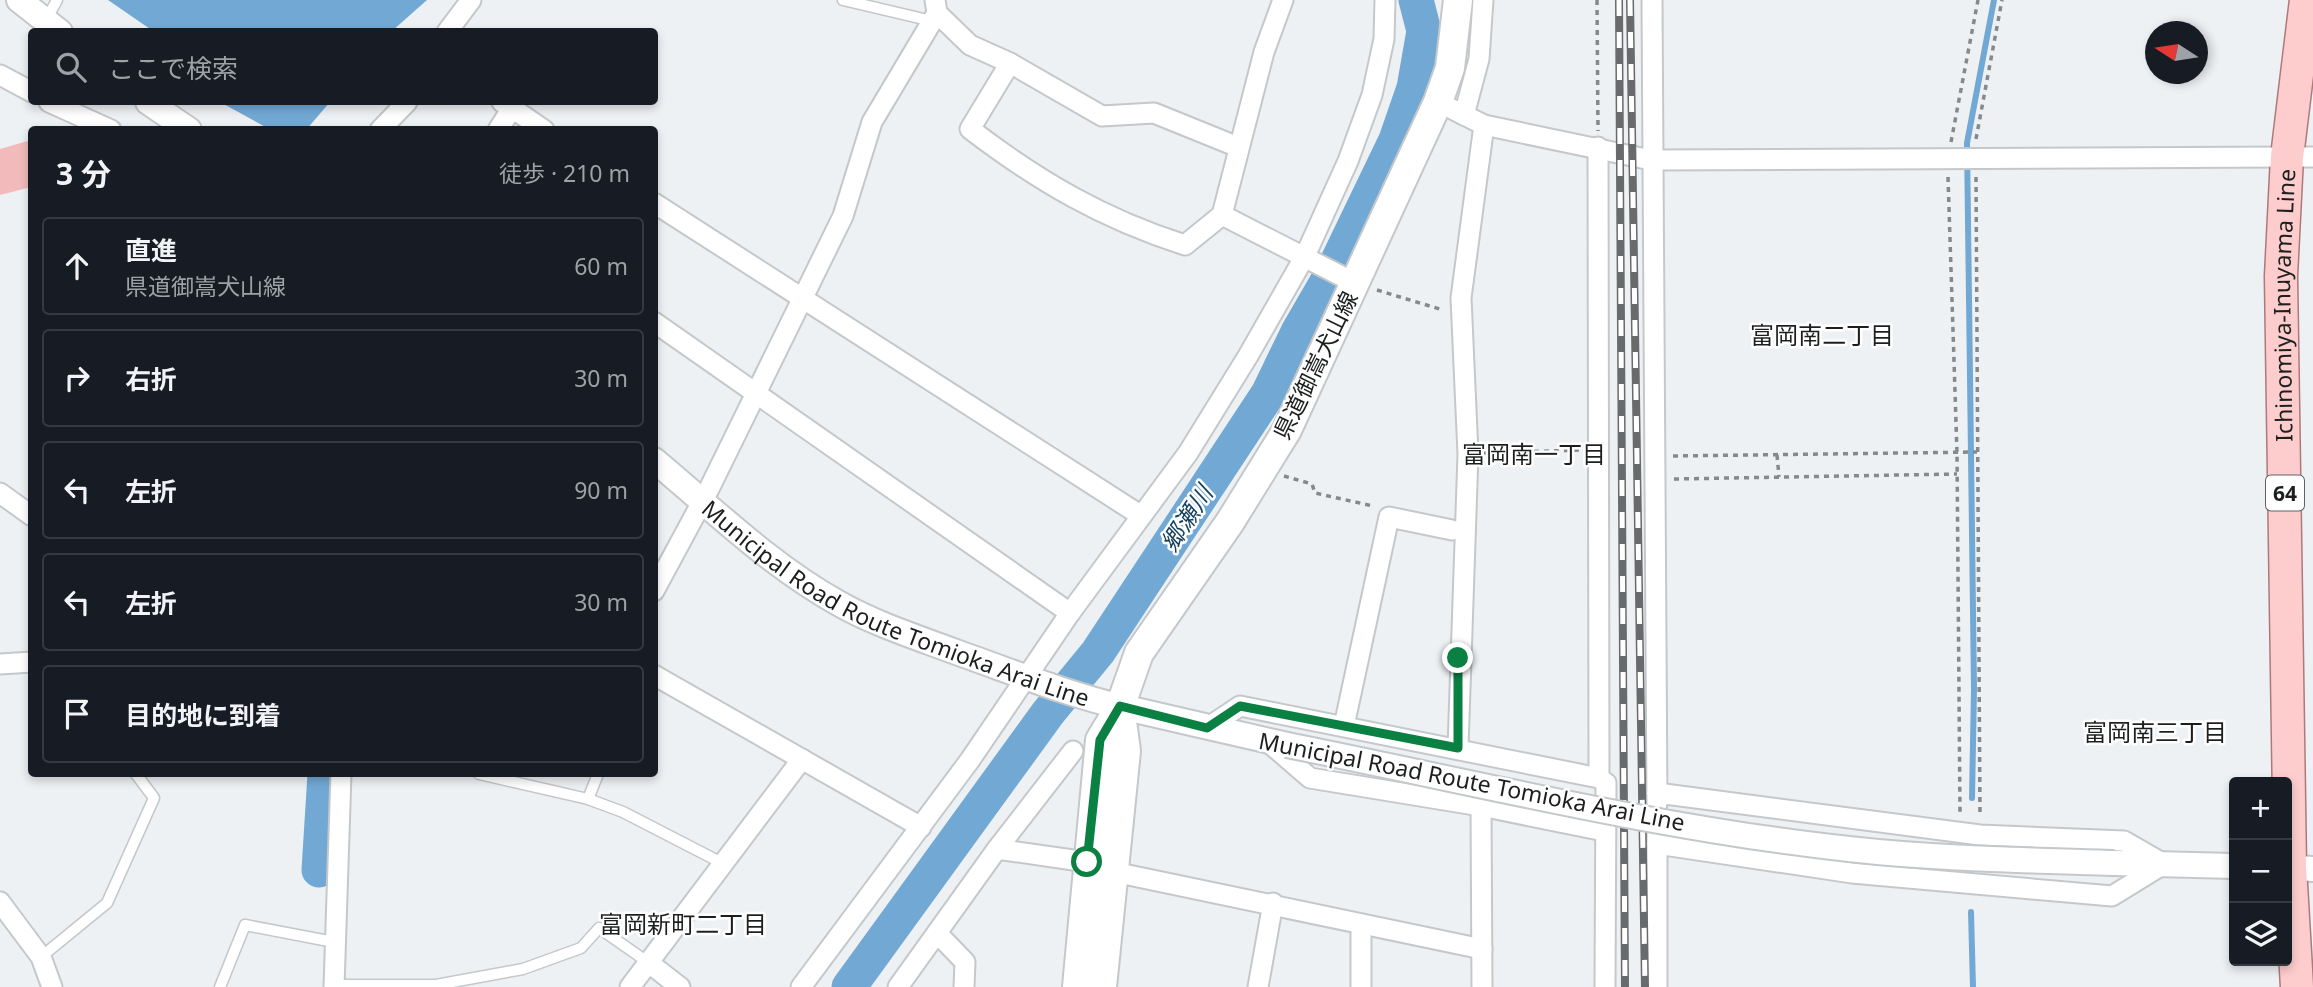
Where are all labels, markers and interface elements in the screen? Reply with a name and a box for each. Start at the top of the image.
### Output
north arrow [2145,21,2208,84]
search box [28,28,658,105]
icon: search [52,48,90,86]
text: ここで検索 [108,50,238,86]
text: 3 分 [56,153,111,194]
text: 徒歩 · 210 m [499,157,630,189]
street label: Ichinomiya-Inuyama Line [2265,168,2302,442]
text: 直進 [125,232,177,268]
icon: ahead [58,247,96,285]
text: 60 m [574,250,628,282]
text: 県道御嵩犬山線 [125,270,286,302]
street label: 県道御嵩犬山線 [1265,286,1365,444]
district label: 富岡南二丁目 [1750,318,1894,351]
icon: right [58,359,96,397]
text: 右折 [125,361,177,397]
text: 30 m [574,362,628,394]
district label: 富岡南一丁目 [1462,437,1606,470]
icon: left [58,471,96,509]
text: 左折 [125,473,177,509]
text: 90 m [574,474,628,506]
water label: 郷瀬川 [1153,476,1221,557]
road number: 64 [2266,476,2304,510]
street label: Municipal Road Route Tomioka Arai Line [695,492,1093,714]
icon: left [58,583,96,621]
text: 左折 [125,585,177,621]
text: 30 m [574,586,628,618]
route end [1442,642,1473,673]
icon: arrive [58,695,96,733]
text: 目的地に到着 [125,697,281,733]
district label: 富岡南三丁目 [2083,715,2227,748]
street label: Municipal Road Route Tomioka Arai Line [1256,724,1688,838]
map controls [2229,777,2292,966]
button: + [2229,777,2292,840]
button: − [2229,840,2292,903]
route start [1071,846,1102,877]
button: layers [2229,903,2292,966]
district label: 富岡新町二丁目 [599,907,767,940]

